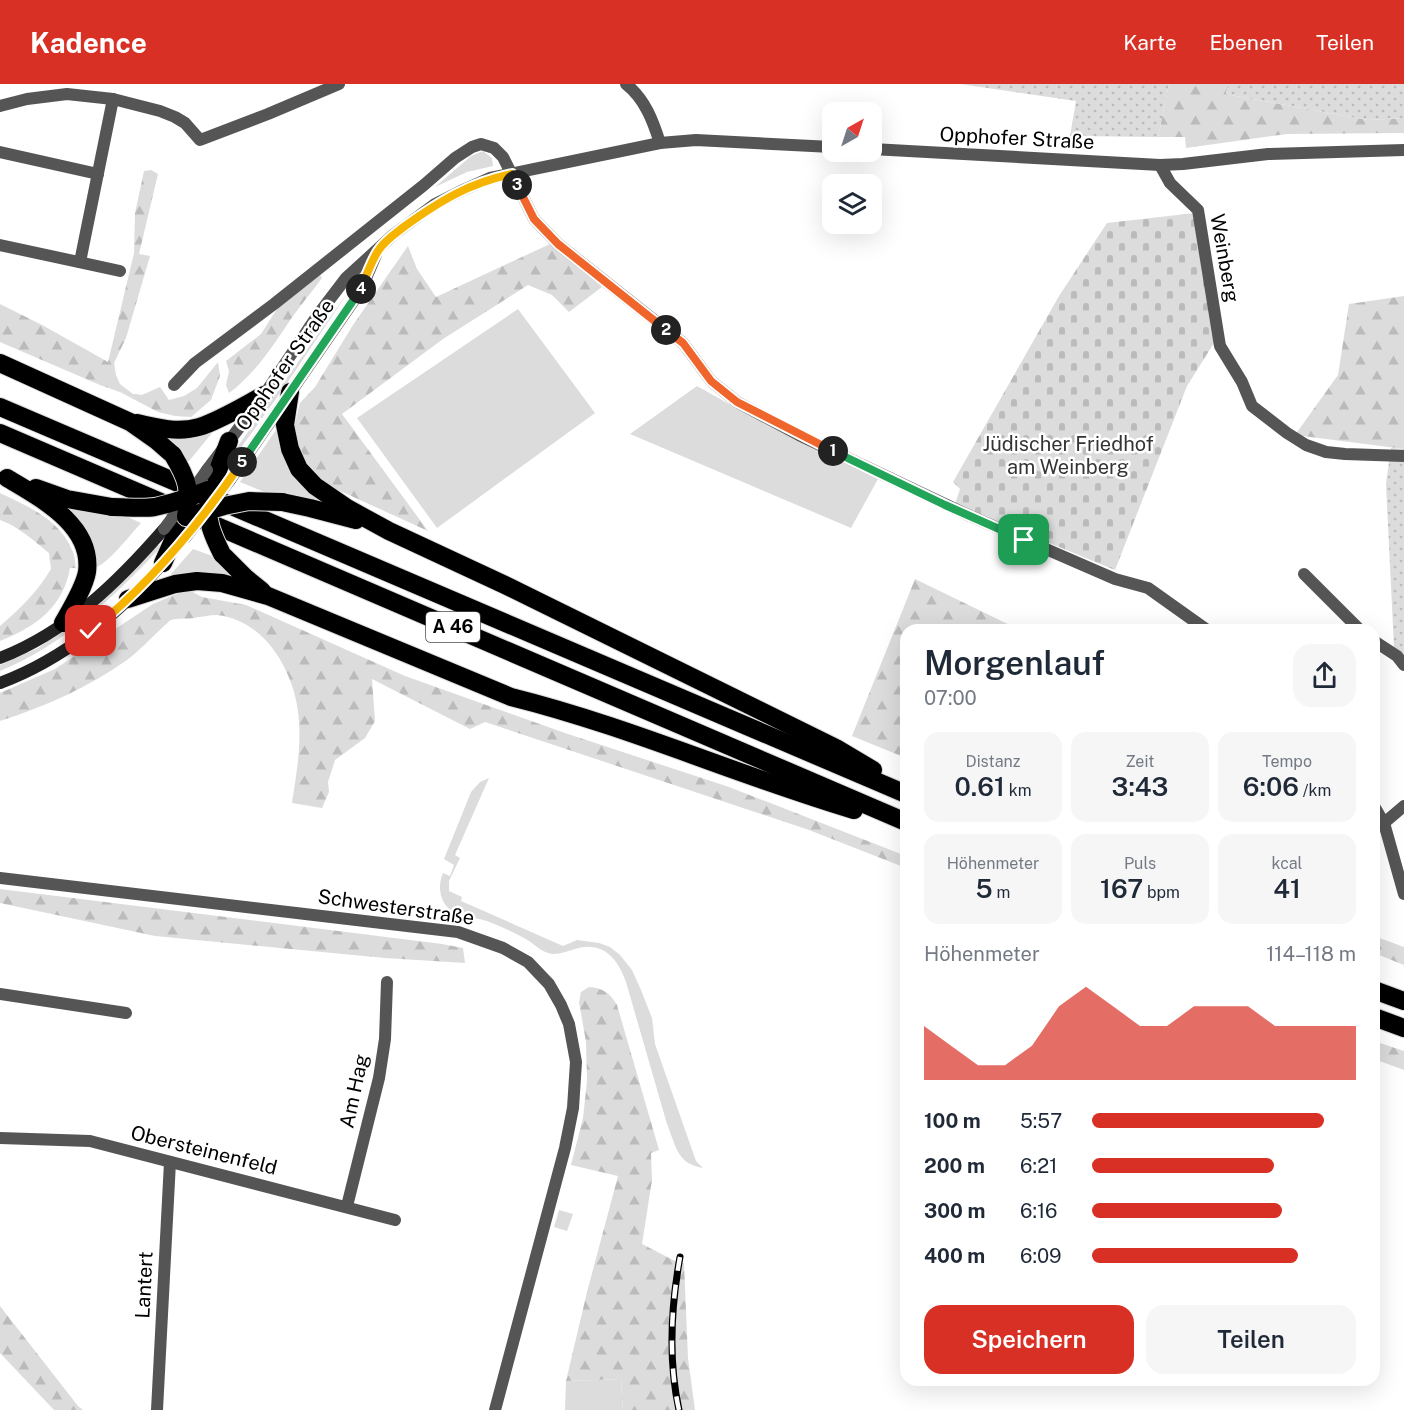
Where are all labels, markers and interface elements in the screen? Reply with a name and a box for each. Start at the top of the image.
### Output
text: Kadence [30,26,147,59]
text: Karte [1123,30,1177,55]
text: Ebenen [1210,30,1283,55]
text: Teilen [1316,30,1374,55]
north arrow [822,102,882,162]
map controls [822,102,882,234]
street label: Opphofer Straße [939,122,1095,154]
pin: 3 [502,170,532,200]
button: layers [822,174,882,234]
text: 3 [512,175,522,194]
street label: Weinberg [1205,212,1245,304]
pin: 4 [346,274,376,304]
text: 4 [356,279,366,298]
street label: Opphofer Straße [231,295,339,435]
pin: 2 [651,315,681,345]
text: 2 [661,320,671,339]
park label: Jüdischer Friedhof am Weinberg [982,432,1154,479]
pin: 1 [818,436,848,466]
text: 1 [830,441,836,460]
pin: 5 [227,447,257,477]
text: 5 [237,452,247,471]
pin [998,514,1049,565]
icon: arrive [1007,523,1040,556]
pin [65,605,116,656]
road number: A 46 [426,612,480,642]
icon: check [74,614,107,647]
text: Morgenlauf [924,644,1105,682]
button: share [1293,644,1356,707]
text: 07:00 [924,686,977,710]
text: Distanz [966,752,1020,771]
text: Zeit [1125,752,1155,771]
text: Tempo [1262,752,1312,771]
text: 0.61 [954,771,1005,802]
text: 3:43 [1112,771,1168,802]
text: 6:06 [1243,771,1299,802]
text: km [1005,781,1032,800]
text: /km [1299,781,1331,800]
text: Höhenmeter [947,854,1039,873]
text: Puls [1124,854,1156,873]
text: kcal [1272,854,1302,873]
text: 5 [976,873,993,904]
text: 167 [1100,873,1143,904]
text: 41 [1273,873,1301,904]
text: m [993,883,1010,902]
text: bpm [1143,883,1180,902]
street label: Schwesterstraße [316,884,476,930]
text: Höhenmeter [924,942,1040,966]
text: 114–118 m [1266,942,1356,966]
street label: Am Hag [334,1052,374,1130]
text: 100 m [924,1109,981,1133]
text: 5:57 [1020,1109,1062,1133]
street label: Obersteinenfeld [128,1120,280,1180]
text: 200 m [924,1154,985,1178]
text: 6:21 [1020,1154,1057,1178]
text: 300 m [924,1199,985,1223]
text: 6:16 [1020,1199,1058,1223]
text: 400 m [924,1244,985,1268]
text: 6:09 [1020,1244,1062,1268]
street label: Lantert [130,1251,158,1319]
button: Speichern [924,1305,1134,1374]
button: Teilen [1146,1305,1356,1374]

